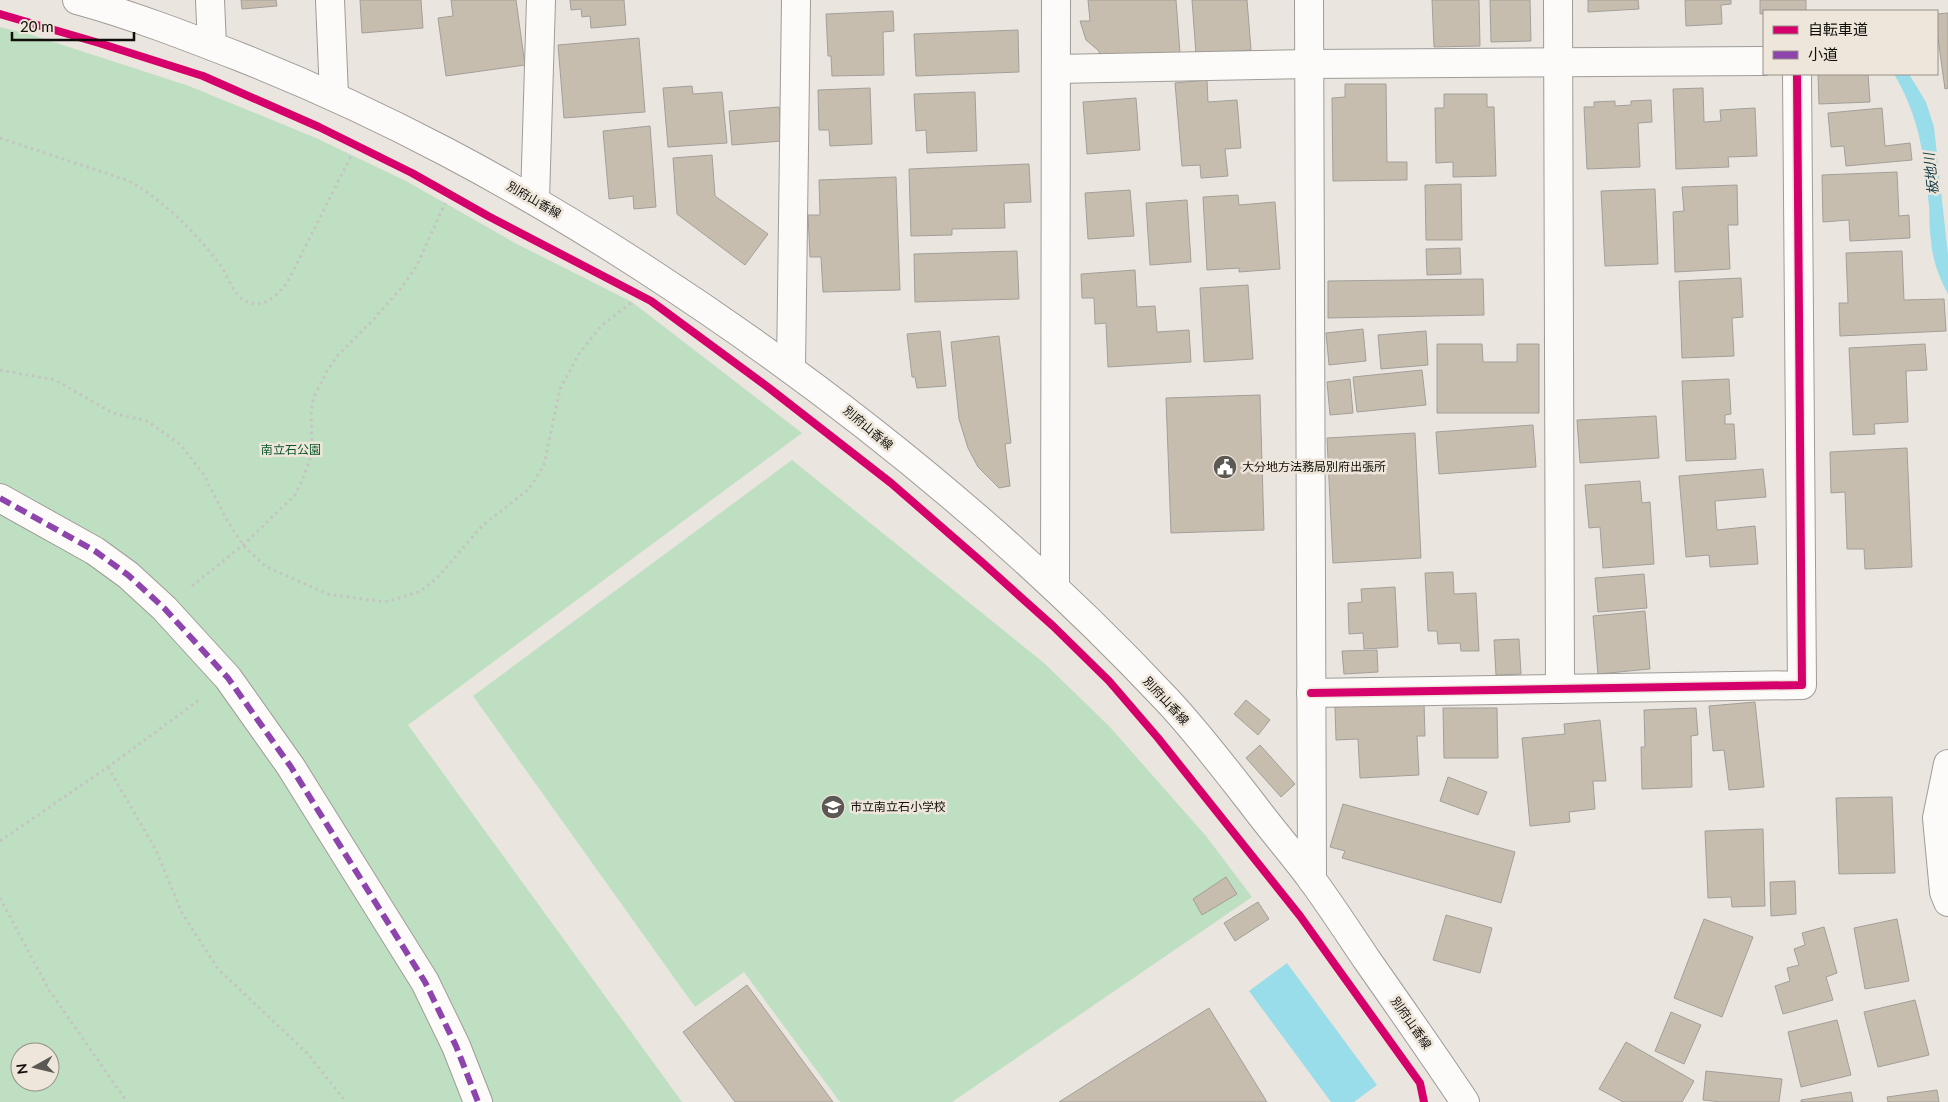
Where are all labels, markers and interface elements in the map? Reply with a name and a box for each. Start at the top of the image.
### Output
scale bar [12,10,135,42]
legend [1763,10,1938,75]
text: 20 m [20,17,54,35]
text: 自転車道 [1808,20,1868,38]
text: 小道 [1808,45,1838,63]
water label: 板地川 [1920,150,1941,196]
street label: 別府山香線 [505,178,564,221]
street label: 別府山香線 [841,403,896,453]
park label: 南立石公園 [261,442,321,457]
public building icon: 大分地方法務局別府出張所 [1212,454,1238,480]
place label: 大分地方法務局別府出張所 [1242,459,1386,474]
street label: 別府山香線 [1140,674,1192,728]
school or university icon: 市立南立石小学校 [820,794,846,820]
place label: 市立南立石小学校 [850,799,946,814]
street label: 別府山香線 [1388,994,1435,1052]
north arrow [10,1042,60,1092]
text: N [12,1062,31,1075]

